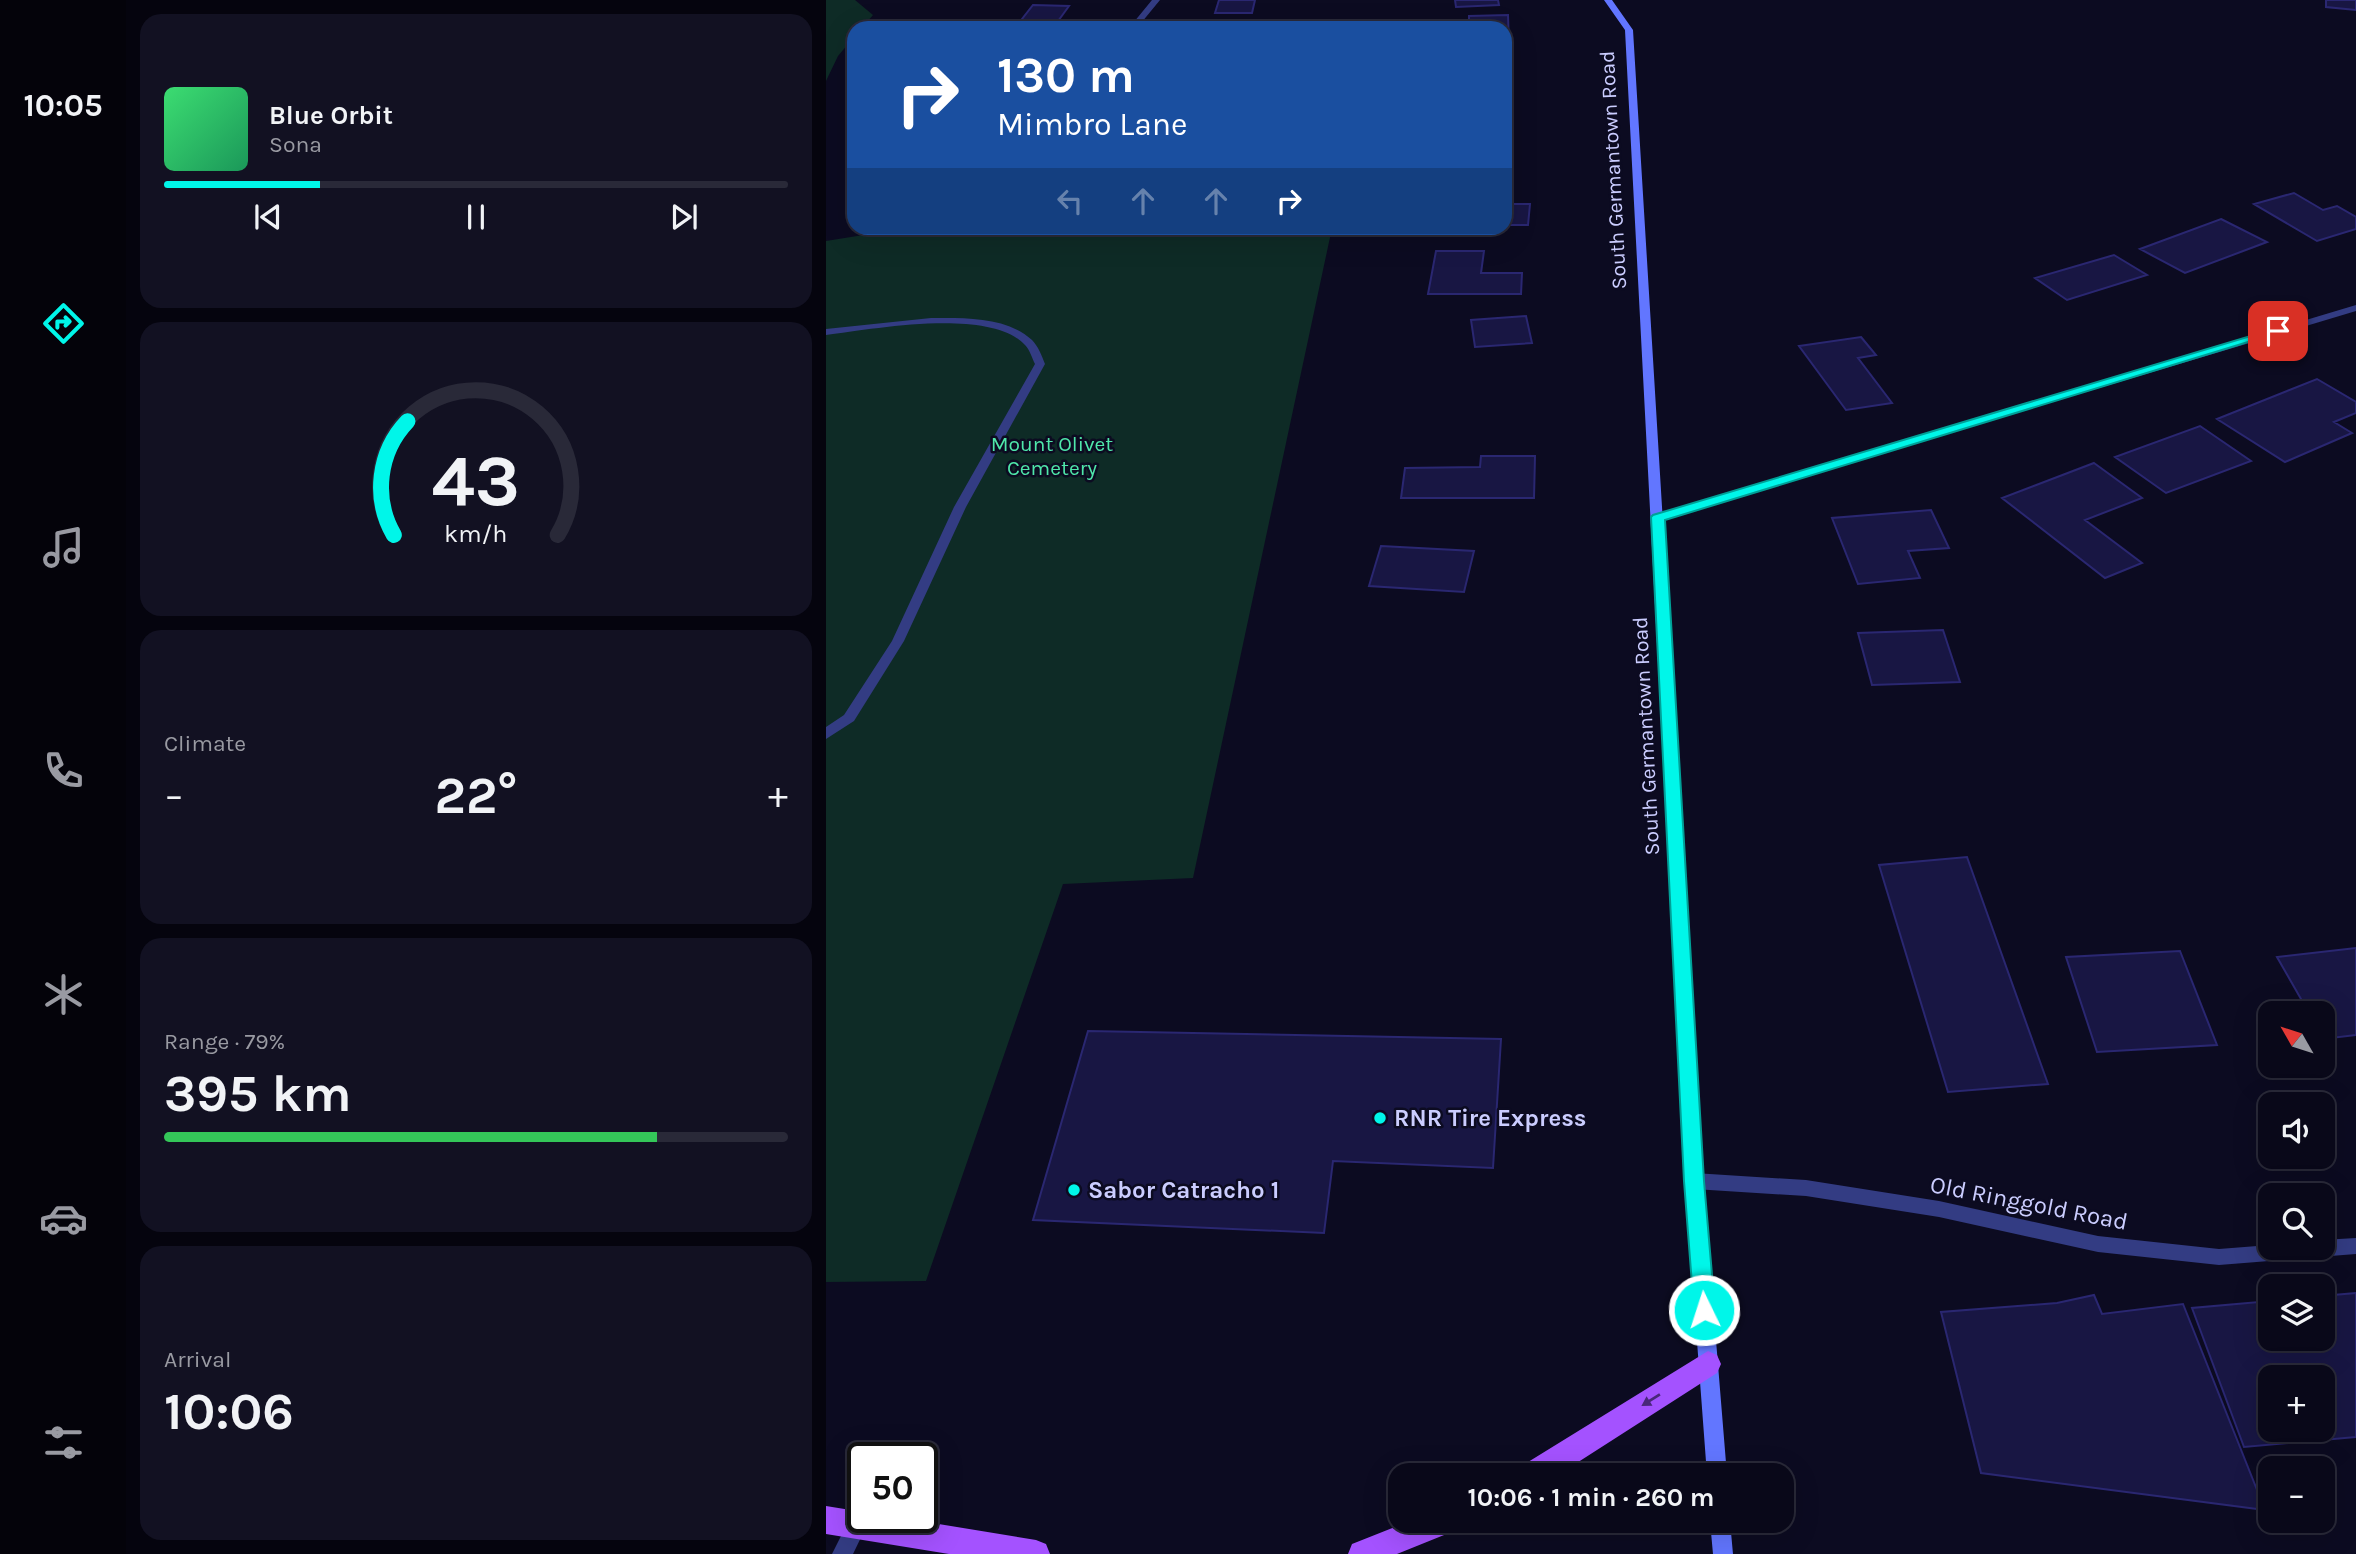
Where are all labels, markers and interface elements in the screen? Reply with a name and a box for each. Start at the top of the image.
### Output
text: 130 m [997,47,1135,104]
icon: right [882,49,973,140]
street label: South Germantown Road [1595,50,1631,290]
text: 10:05 [23,87,103,124]
text: Blue Orbit [269,100,393,131]
text: Mimbro Lane [997,106,1188,143]
text: Sona [269,131,322,158]
icon: left [1051,182,1089,220]
icon: ahead [1124,182,1162,220]
icon: ahead [1197,182,1235,220]
icon: right [1270,182,1308,220]
icon: previous [249,198,287,236]
icon: pause [457,198,495,236]
icon: next [665,198,703,236]
icon: directions [39,299,88,348]
pin [2248,301,2308,361]
icon: arrive [2259,312,2297,350]
park label: Mount Olivet Cemetery [991,432,1113,480]
text: 43 [432,438,520,523]
text: km/h [444,519,508,548]
icon: music [39,523,88,572]
street label: South Germantown Road [1628,616,1664,856]
text: Climate [164,730,246,757]
icon: phone [39,746,88,795]
text: 22° [434,765,518,826]
text: − [164,773,184,818]
text: + [768,773,788,818]
icon: climate [39,970,88,1019]
north arrow [2258,1001,2334,1078]
map controls [2258,1001,2335,1533]
text: Range · 79% [164,1028,285,1055]
text: 395 km [164,1063,352,1124]
button: sound [2258,1092,2335,1169]
place label: RNR Tire Express [1394,1104,1586,1132]
marker: RNR Tire Express [1372,1110,1388,1126]
street label: Old Ringgold Road [1928,1170,2130,1236]
place label: Sabor Catracho 1 [1088,1176,1279,1204]
marker: Sabor Catracho 1 [1066,1182,1082,1198]
button: search [2258,1183,2335,1260]
icon: car [39,1194,88,1243]
position arrow [1667,1273,1741,1347]
button: layers [2258,1274,2335,1351]
text: Arrival [164,1346,231,1373]
button: + [2258,1365,2335,1442]
text: 10:06 [164,1381,294,1442]
one-way arrow [1641,1393,1660,1406]
icon: filters [39,1418,88,1467]
speed limit sign: 50 [847,1442,938,1533]
button: − [2258,1456,2335,1533]
text: 10:06 · 1 min · 260 m [1468,1482,1714,1513]

